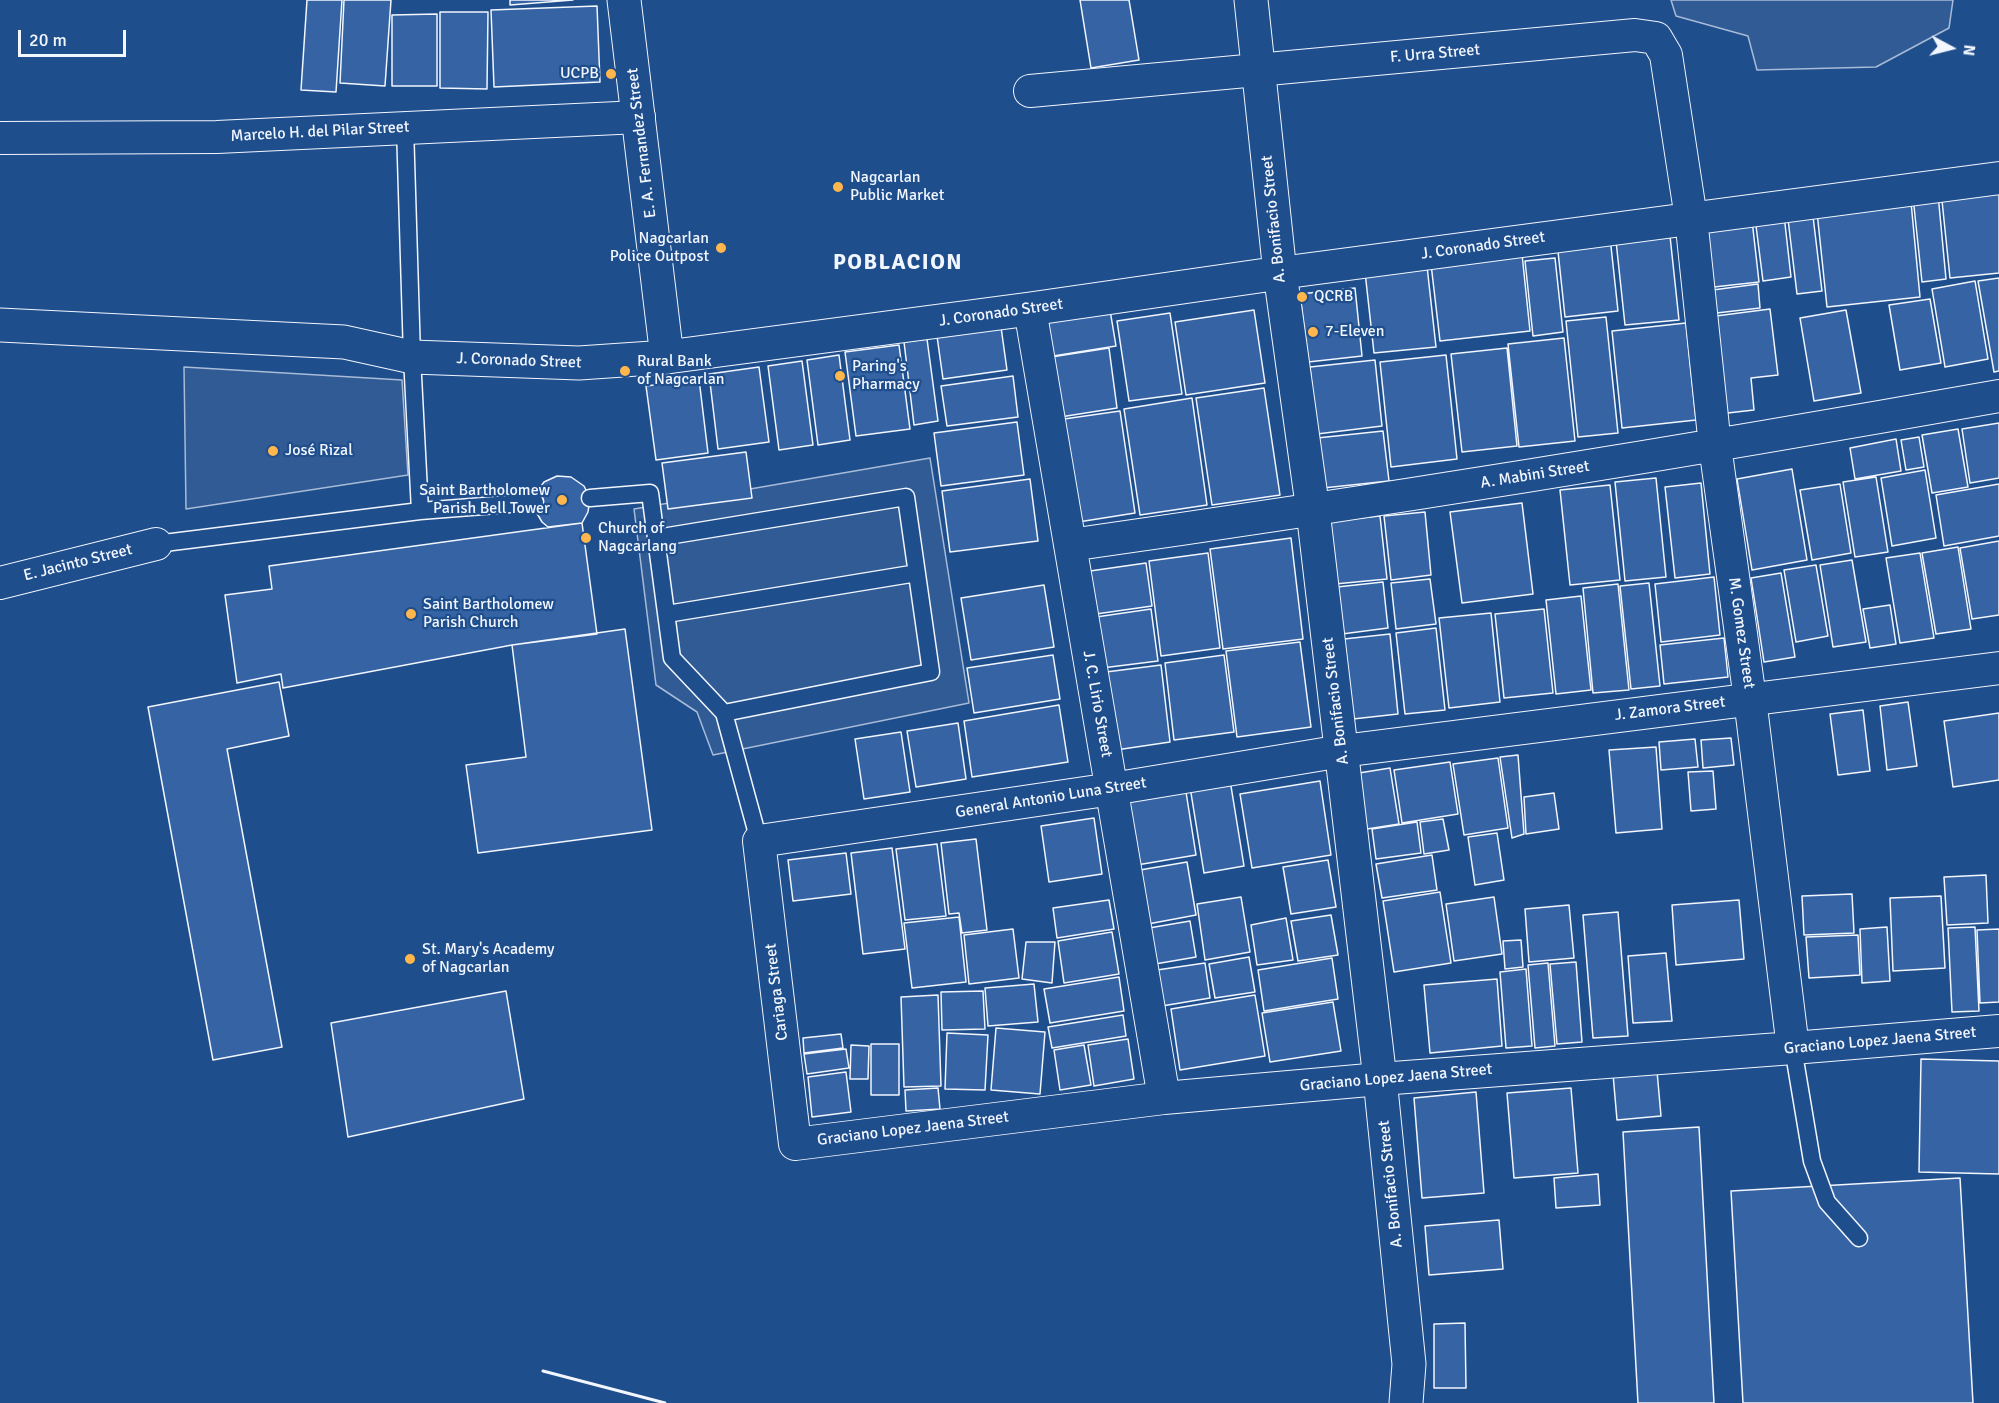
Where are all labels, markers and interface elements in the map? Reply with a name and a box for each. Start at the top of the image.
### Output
scale bar [21,18,129,56]
north arrow [1921,18,1981,78]
text: 20 m [29,29,67,51]
street label: F. Urra Street [1389,41,1481,67]
text: N [1958,43,1979,57]
place label: UCPB [560,64,599,84]
marker: UCPB [604,67,618,81]
street label: E. A. Fernandez Street [623,67,661,219]
street label: Marcelo H. del Pilar Street [230,118,410,146]
street label: A. Bonifacio Street [1258,154,1290,284]
place label: Nagcarlan Public Market [850,168,944,206]
marker: Nagcarlan Public Market [831,180,845,194]
street label: J. Coronado Street [1420,228,1546,264]
place label: Nagcarlan Police Outpost [610,229,709,267]
marker: Nagcarlan Police Outpost [714,241,728,255]
district label: POBLACION [833,250,963,276]
place label: QCRB [1314,287,1353,307]
marker: QCRB [1295,290,1309,304]
street label: J. Coronado Street [938,295,1064,331]
place label: 7-Eleven [1325,322,1384,342]
marker: 7-Eleven [1306,325,1320,339]
street label: J. Coronado Street [456,349,582,373]
place label: Rural Bank of Nagcarlan [637,352,725,390]
place label: Paring's Pharmacy [852,357,920,395]
marker: Rural Bank of Nagcarlan [618,364,632,378]
marker: Paring's Pharmacy [833,369,847,383]
place label: José Rizal [285,441,353,461]
marker: José Rizal [266,444,280,458]
street label: A. Mabini Street [1479,457,1591,493]
place label: Saint Bartholomew Parish Bell Tower [419,481,550,519]
marker: Saint Bartholomew Parish Bell Tower [555,493,569,507]
place label: Church of Nagcarlang [598,519,677,557]
marker: Church of Nagcarlang [579,531,593,545]
street label: E. Jacinto Street [22,540,134,586]
street label: M. Gomez Street [1724,576,1758,690]
place label: Saint Bartholomew Parish Church [423,595,554,633]
marker: Saint Bartholomew Parish Church [404,607,418,621]
street label: A. Bonifacio Street [1319,636,1353,766]
street label: J. C. Lirio Street [1078,649,1116,759]
street label: J. Zamora Street [1613,693,1727,725]
street label: General Antonio Luna Street [954,773,1148,823]
place label: St. Mary's Academy of Nagcarlan [422,940,555,978]
street label: Cariaga Street [762,942,792,1042]
marker: St. Mary's Academy of Nagcarlan [403,952,417,966]
street label: Graciano Lopez Jaena Street [1783,1023,1977,1059]
street label: Graciano Lopez Jaena Street [1299,1060,1493,1096]
street label: Graciano Lopez Jaena Street [816,1108,1010,1150]
street label: A. Bonifacio Street [1375,1119,1407,1249]

